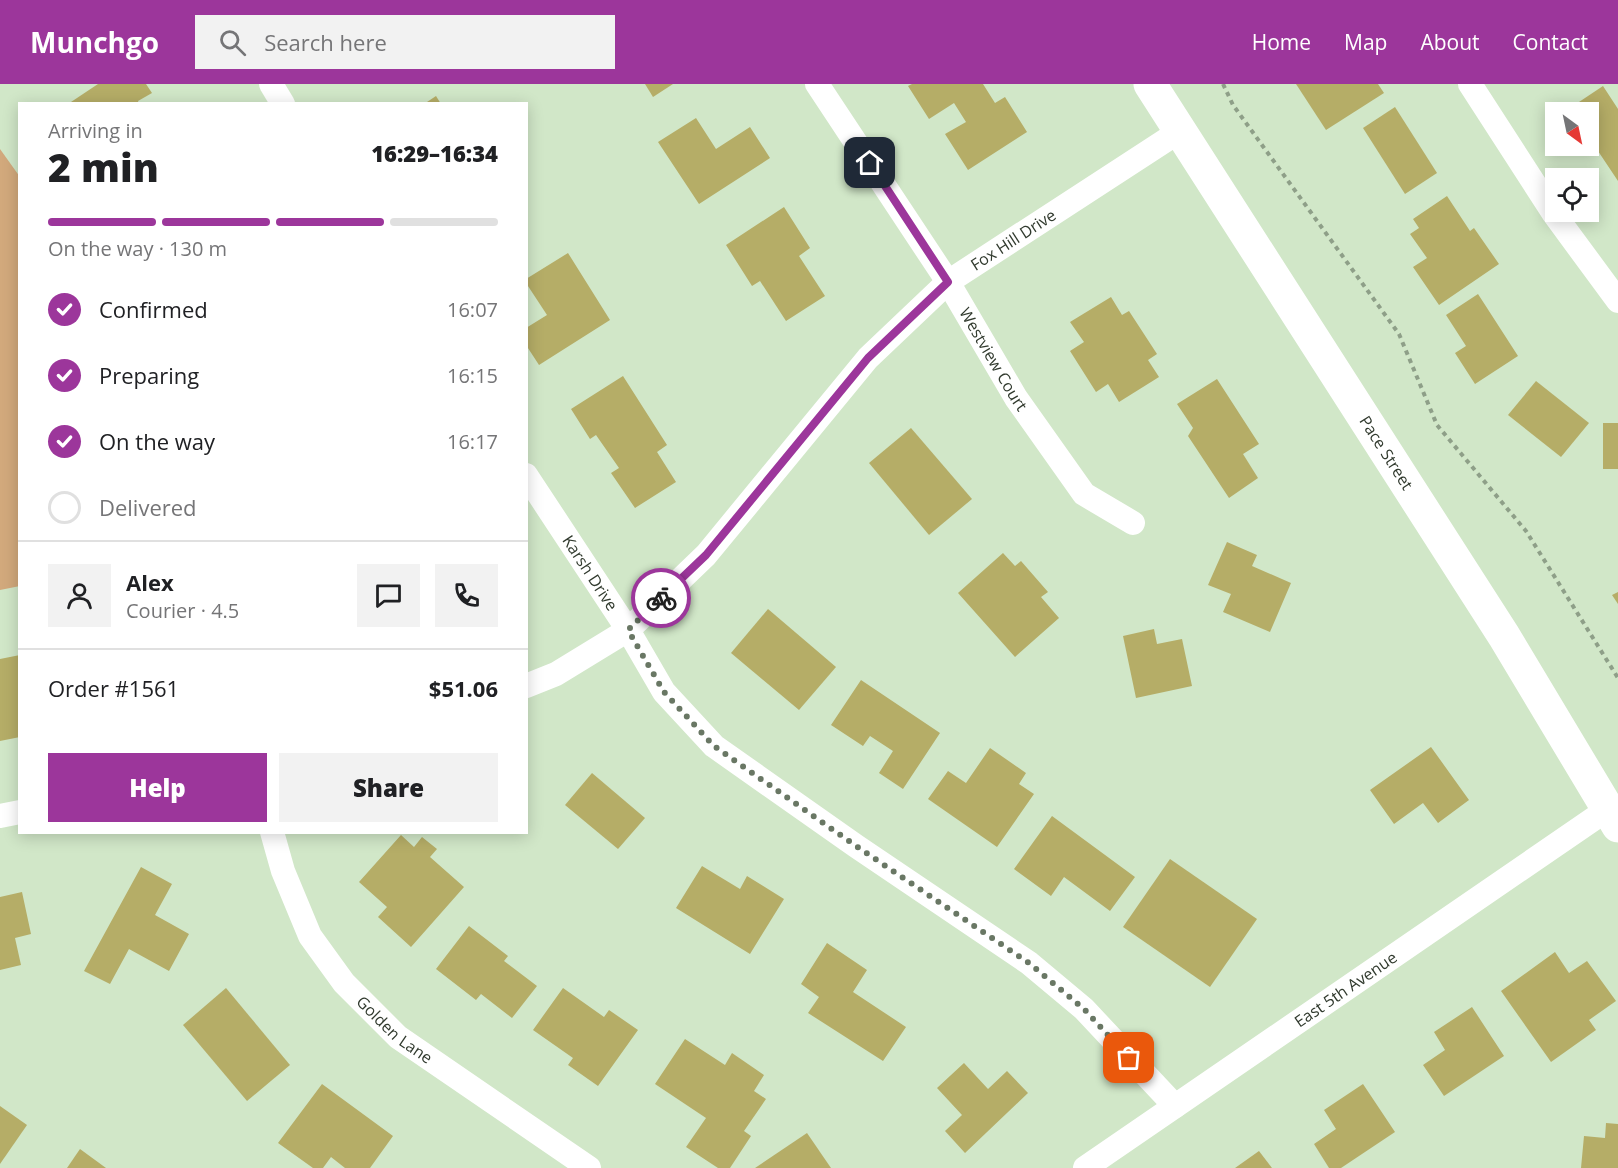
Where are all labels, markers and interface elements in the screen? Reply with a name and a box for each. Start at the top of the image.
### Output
search box [195,15,615,69]
text: Munchgo [30,23,159,61]
icon: search [216,26,249,59]
text: Search here [264,27,387,57]
text: Home [1252,28,1311,56]
text: Map [1344,28,1387,56]
text: About [1420,28,1480,56]
text: Contact [1513,28,1588,56]
north arrow [1545,102,1599,156]
map controls [1545,102,1599,222]
text: Arriving in [48,117,143,144]
pin [844,137,895,188]
text: 16:29–16:34 [371,138,498,168]
text: 2 min [48,140,159,193]
icon: home [853,146,886,179]
button: locate [1545,168,1599,222]
street label: Fox Hill Drive [966,204,1060,275]
text: On the way · 130 m [48,235,227,262]
icon: check [48,293,81,326]
text: Confirmed [99,294,208,324]
text: 16:07 [447,296,498,323]
street label: Westview Court [954,303,1033,415]
icon: check [48,359,81,392]
text: Preparing [99,360,199,390]
text: 16:15 [447,362,498,389]
street label: Pace Street [1355,411,1419,494]
icon: check [48,425,81,458]
text: On the way [99,426,215,456]
text: 16:17 [447,428,498,455]
text: Delivered [99,492,197,522]
street label: Karsh Drive [557,531,623,615]
button: person [48,564,111,627]
button: chat [357,564,420,627]
button: phone [435,564,498,627]
text: Alex [126,567,174,597]
courier [631,568,691,628]
icon: bike [645,582,678,615]
text: Courier · 4.5 [126,597,239,624]
text: Order #1561 [48,673,179,703]
text: $51.06 [429,673,498,703]
button: Help [48,753,267,822]
button: Share [279,753,498,822]
street label: East 5th Avenue [1290,946,1401,1032]
street label: Golden Lane [352,991,437,1069]
pin [1103,1032,1154,1083]
icon: bag [1112,1041,1145,1074]

